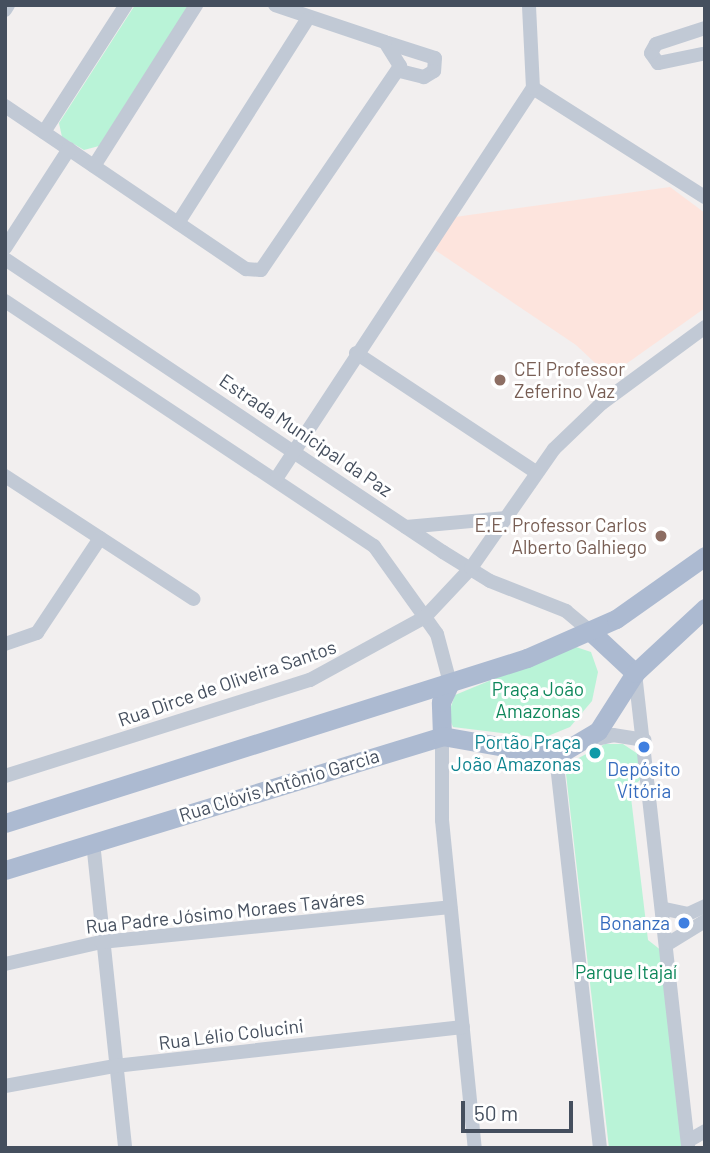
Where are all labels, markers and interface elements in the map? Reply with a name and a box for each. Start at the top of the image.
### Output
place label: CEI Professor Zeferino Vaz [514,358,625,402]
street label: Estrada Municipal da Paz [215,369,397,501]
marker: CEI Professor Zeferino Vaz [492,372,508,388]
place label: E.E. Professor Carlos Alberto Galhiego [475,514,647,558]
marker: E.E. Professor Carlos Alberto Galhiego [653,528,669,544]
street label: Rua Dirce de Oliveira Santos [115,635,339,731]
park label: Praça João Amazonas [492,678,584,722]
place label: Portão Praça João Amazonas [451,731,581,775]
marker: Depósito Vitória [636,739,652,755]
street label: Rua Clóvis Antônio Garcia [176,744,382,826]
marker: Portão Praça João Amazonas [587,745,603,761]
place label: Depósito Vitória [607,758,681,802]
street label: Rua Padre Jósimo Moraes Taváres [84,886,366,938]
place label: Bonanza [599,912,670,934]
marker: Bonanza [676,915,692,931]
park label: Parque Itajaí [575,961,677,983]
street label: Rua Lélio Colucini [157,1014,305,1054]
scale bar [465,1086,577,1130]
text: 50 m [474,1100,518,1125]

